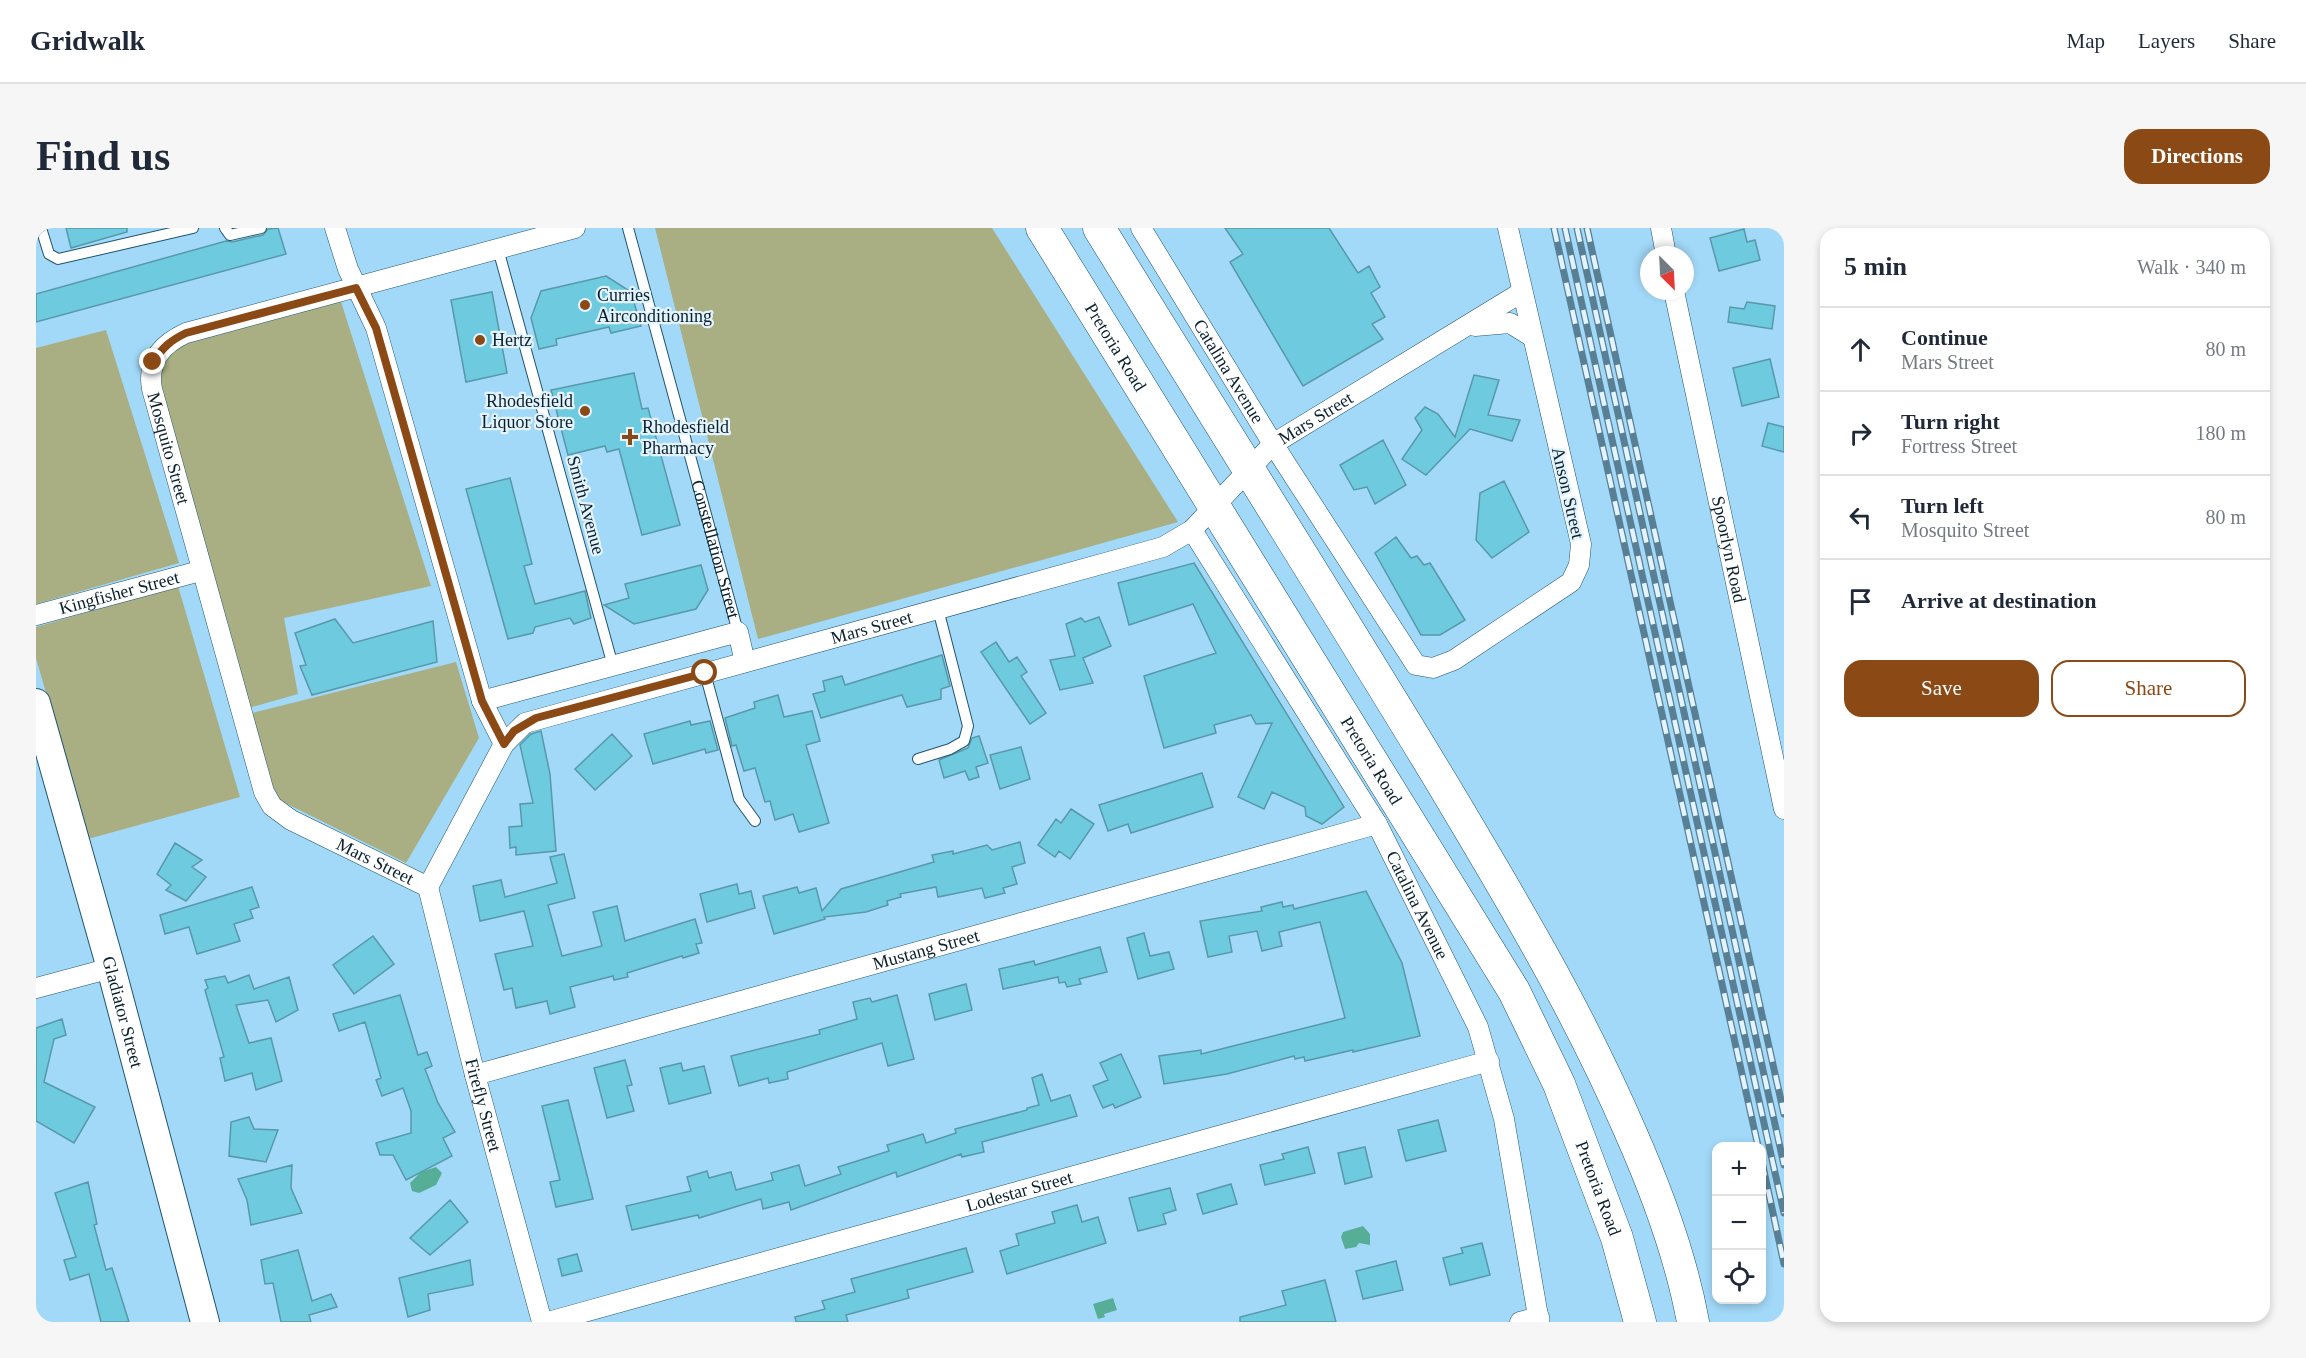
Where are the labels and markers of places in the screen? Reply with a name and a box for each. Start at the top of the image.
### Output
place label: Curries Airconditioning [597,285,712,326]
marker: Curries Airconditioning [578,298,592,312]
place label: Hertz [492,330,532,350]
marker: Hertz [473,333,487,347]
place label: Rhodesfield Liquor Store [482,391,573,432]
marker: Rhodesfield Liquor Store [578,404,592,418]
place label: Rhodesfield Pharmacy [642,417,729,458]
marker: Rhodesfield Pharmacy [623,430,637,444]

